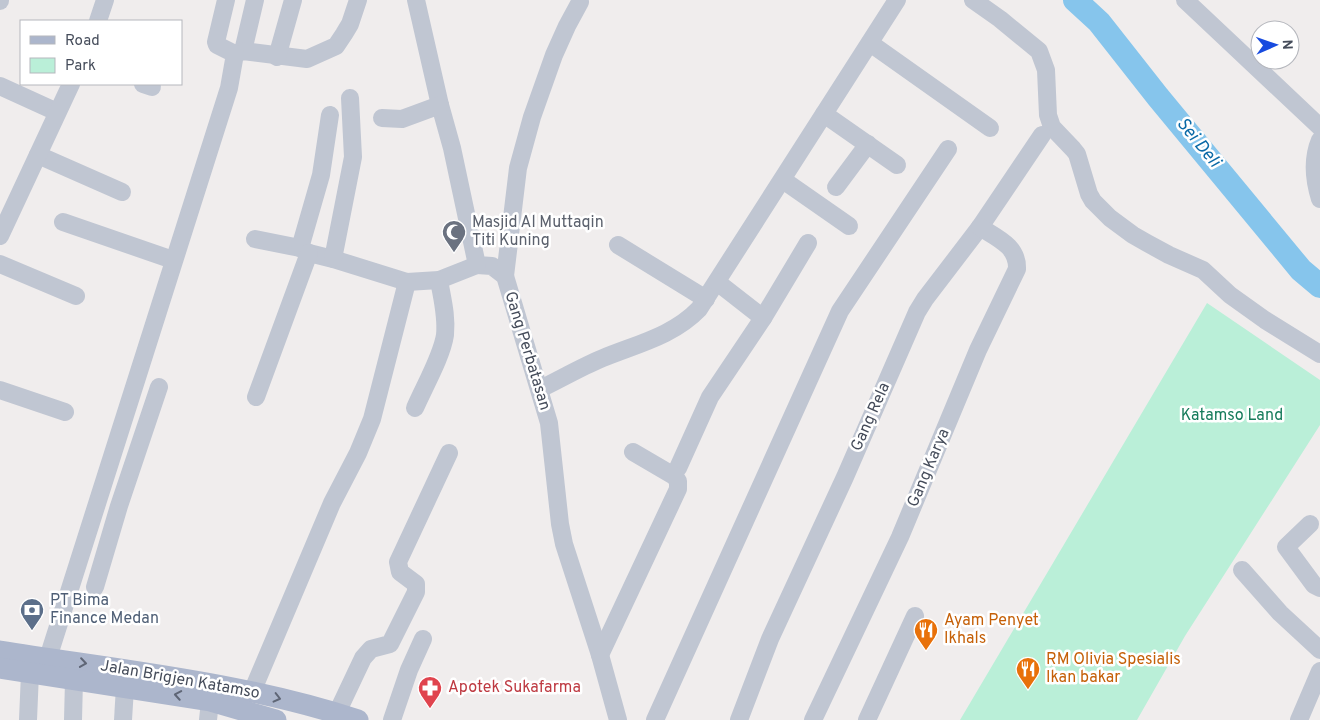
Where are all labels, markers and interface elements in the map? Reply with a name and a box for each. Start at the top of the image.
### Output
legend [20,20,182,85]
north arrow [1250,20,1300,70]
text: Road [65,32,100,51]
text: N [1278,39,1295,50]
text: Park [65,57,96,76]
water label: Sei Deli [1171,113,1226,174]
place label: Masjid Al Muttaqin Titi Kuning [472,213,604,251]
mosque icon: Masjid Al Muttaqin Titi Kuning [441,219,467,253]
street label: Gang Perbatasan [499,289,555,413]
street label: Gang Rela [847,380,895,454]
park label: Katamso Land [1181,406,1283,426]
street label: Gang Karya [903,426,955,510]
place label: PT Bima Finance Medan [50,591,159,629]
bank icon: PT Bima Finance Medan [19,597,45,631]
place label: Ayam Penyet Ikhals [944,611,1039,649]
restaurant icon: Ayam Penyet Ikhals [913,617,939,651]
place label: RM Olivia Spesialis Ikan bakar [1046,650,1181,688]
street label: Jalan Brigjen Katamso [99,656,261,704]
restaurant icon: RM Olivia Spesialis Ikan bakar [1015,656,1041,690]
one-way arrow [78,658,87,668]
pharmacy icon: Apotek Sukafarma [417,675,443,709]
place label: Apotek Sukafarma [448,678,581,698]
one-way arrow [173,691,182,701]
one-way arrow [273,692,282,703]

